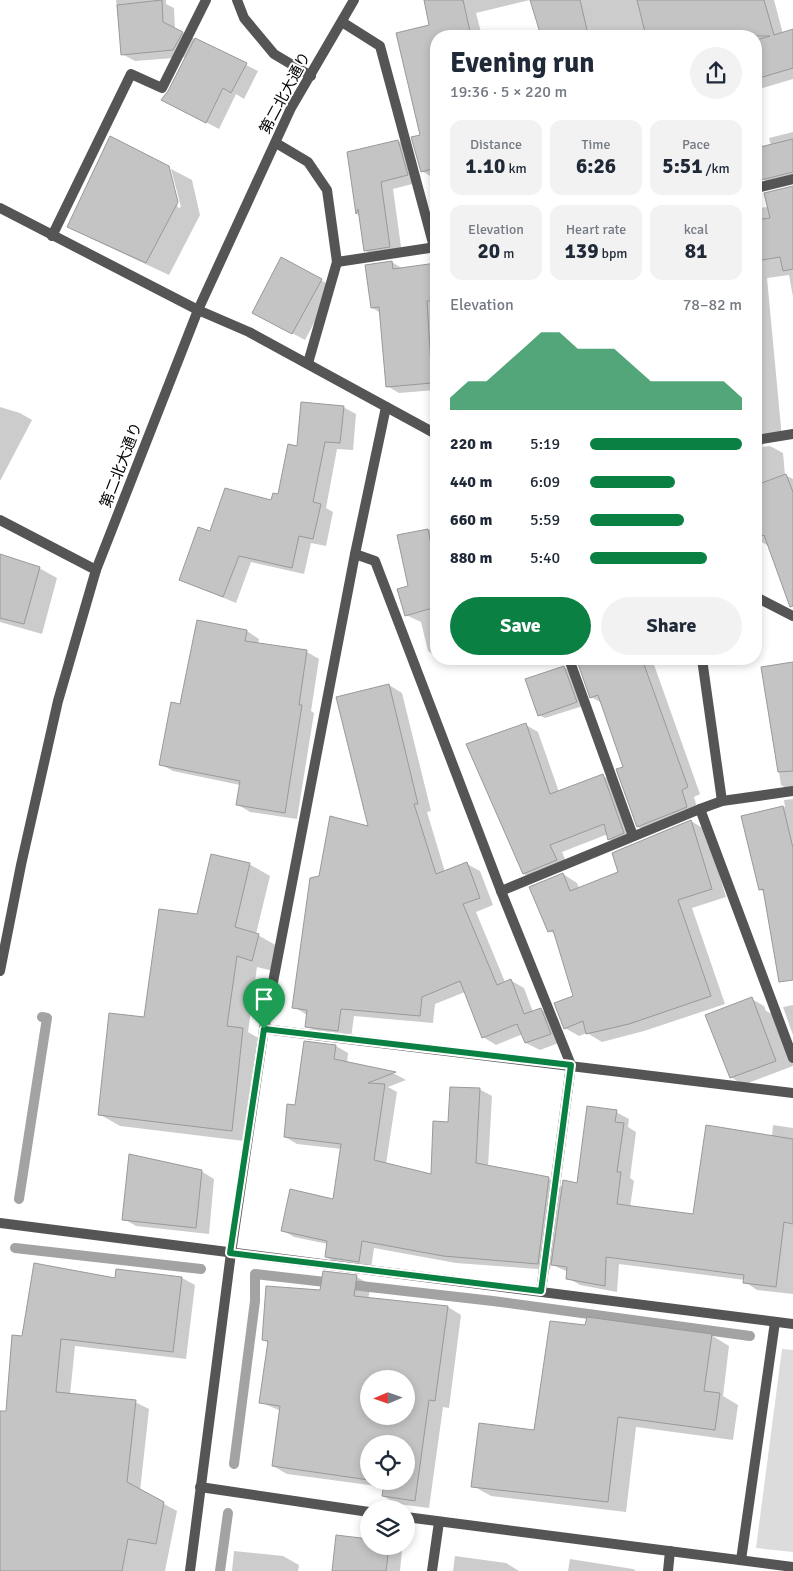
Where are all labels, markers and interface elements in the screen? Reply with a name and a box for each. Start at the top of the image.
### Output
text: Evening run [450,46,595,80]
button: share [690,47,742,99]
street label: 第二北大通り [256,49,314,137]
text: 19:36 · 5 × 220 m [450,82,567,102]
text: Distance [470,136,522,153]
text: Time [582,136,610,153]
text: Pace [682,136,710,153]
text: 1.10 [465,153,505,179]
text: 6:26 [576,153,616,179]
text: 5:51 [662,153,703,179]
text: km [505,160,527,177]
text: /km [703,160,730,177]
text: Elevation [468,221,524,238]
text: Heart rate [566,221,626,238]
text: kcal [684,221,708,238]
text: 20 [478,238,500,264]
text: 139 [564,238,598,264]
text: 81 [685,238,707,264]
text: m [500,245,514,262]
text: bpm [598,245,628,262]
text: Elevation [450,295,514,315]
text: 78–82 m [683,295,742,315]
street label: 第二北大通り [96,420,146,510]
text: 220 m [450,434,492,454]
text: 5:19 [530,434,560,454]
text: 440 m [450,472,492,492]
text: 6:09 [530,472,560,492]
text: 660 m [450,510,492,530]
text: 5:59 [530,510,560,530]
text: 880 m [450,548,492,568]
text: 5:40 [530,548,560,568]
button: Save [450,597,591,655]
button: Share [601,597,742,655]
pin [243,978,285,1029]
icon: arrive [250,985,278,1013]
north arrow [360,1370,415,1425]
map controls [360,1370,415,1555]
button: locate [360,1435,415,1490]
button: layers [360,1500,415,1555]

